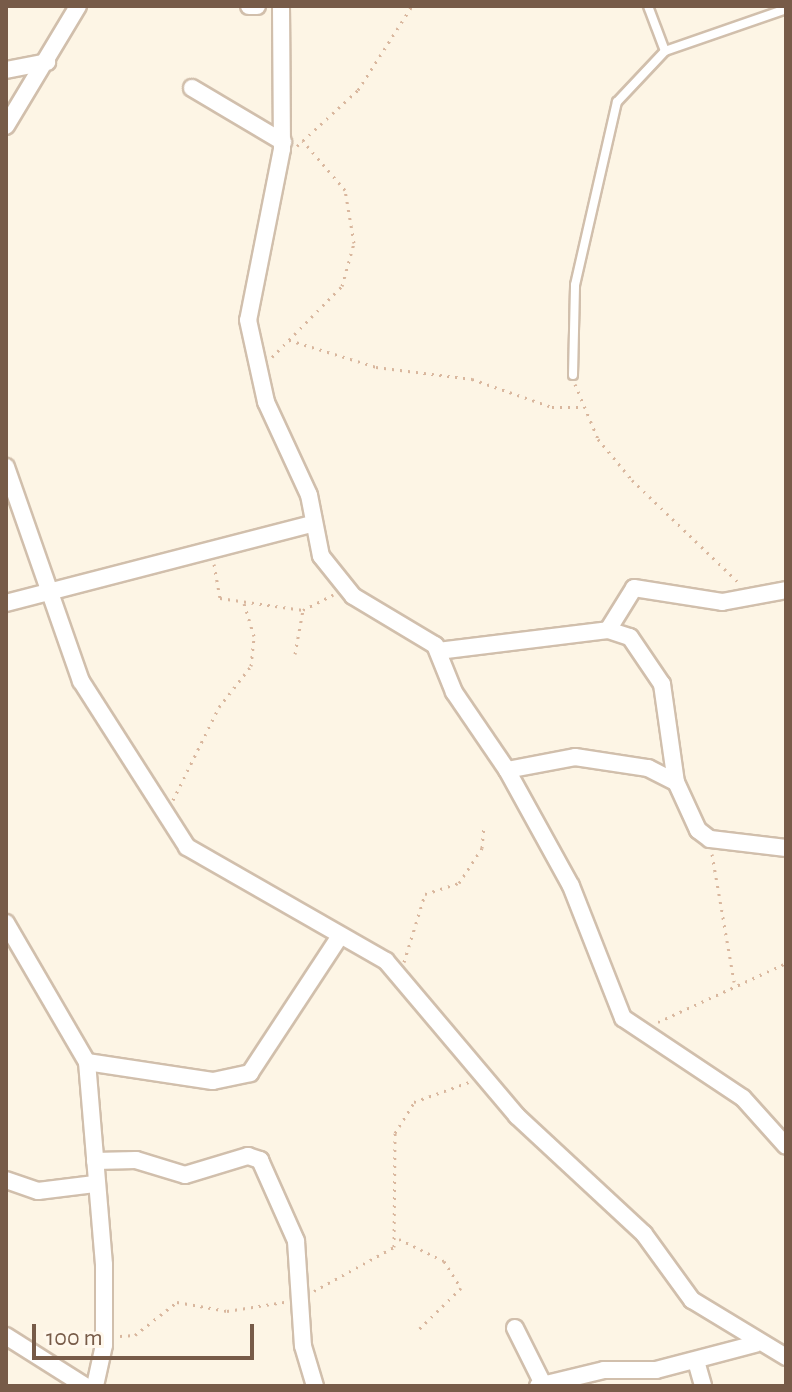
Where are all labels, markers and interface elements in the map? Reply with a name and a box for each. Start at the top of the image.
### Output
scale bar [36,1308,258,1358]
text: 100 m [46,1326,103,1350]

